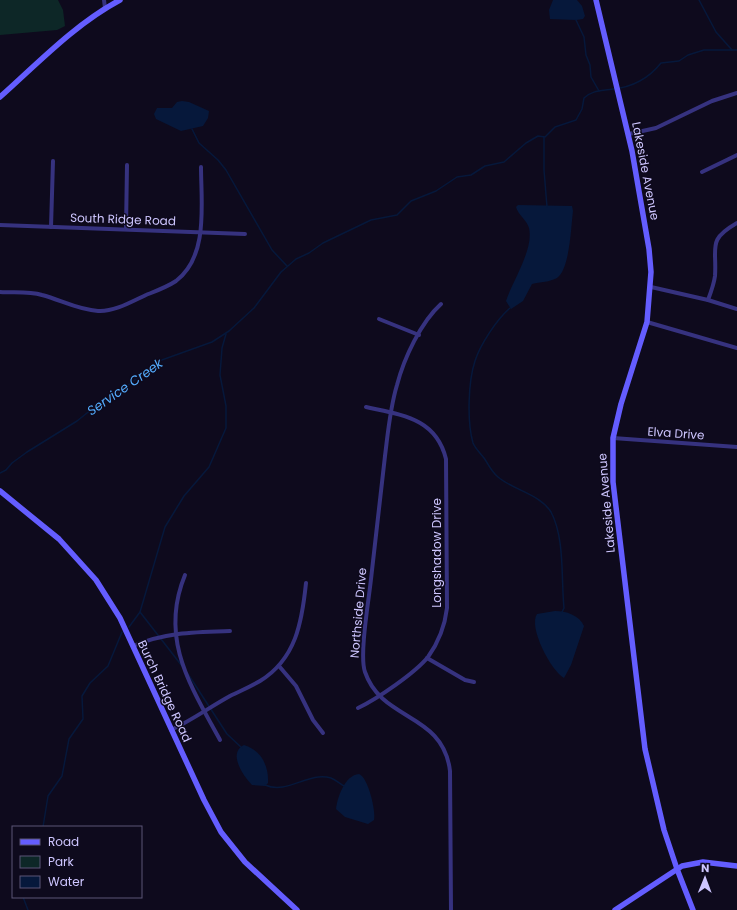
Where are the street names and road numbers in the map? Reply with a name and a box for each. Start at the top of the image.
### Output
street label: Lakeside Avenue [628,120,664,222]
street label: South Ridge Road [70,209,176,229]
street label: Elva Drive [647,423,705,443]
street label: Lakeside Avenue [593,452,619,554]
street label: Longshadow Drive [428,498,445,608]
street label: Northside Drive [346,567,370,659]
street label: Burch Bridge Road [134,637,196,745]

